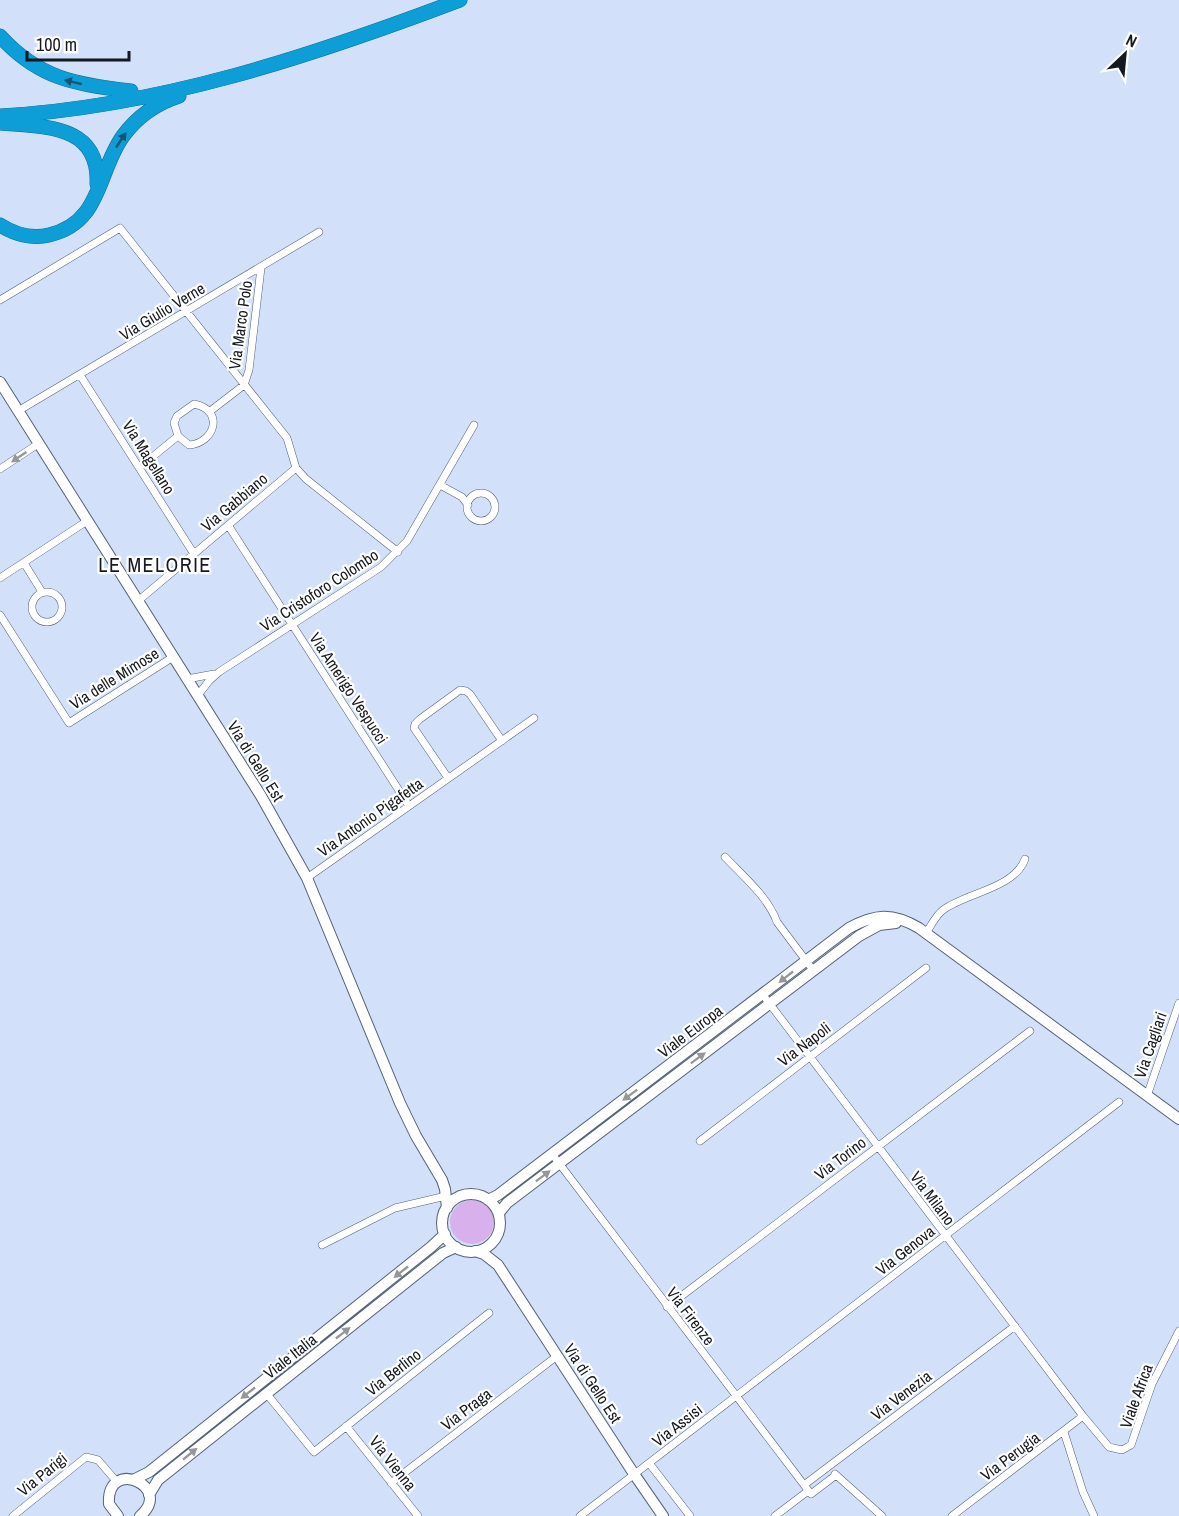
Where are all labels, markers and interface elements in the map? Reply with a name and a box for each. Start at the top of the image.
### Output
scale bar [27,24,129,62]
north arrow [1095,24,1155,84]
text: N [1122,29,1141,52]
text: 100 m [36,32,77,57]
one-way arrow [64,77,82,87]
one-way arrow [115,132,126,148]
street label: Via Giulio Verne [115,277,209,345]
street label: Via Marco Polo [223,279,257,371]
street label: Via Magellano [118,416,180,498]
one-way arrow [11,451,27,462]
street label: Via Gabbiano [196,468,272,536]
street label: Via Cristoforo Colombo [256,544,382,636]
district label: LE MELORIE [98,551,212,578]
street label: Via Amerigo Vespucci [305,628,393,748]
street label: Via delle Mimose [65,642,163,714]
street label: Via di Gello Est [223,717,290,806]
street label: Via Antonio Pigafetta [313,772,428,862]
one-way arrow [778,970,793,982]
street label: Viale Europa [653,999,727,1063]
street label: Via Cagliari [1128,1009,1172,1081]
street label: Via Napoli [773,1017,835,1071]
one-way arrow [691,1052,706,1064]
one-way arrow [623,1088,638,1100]
street label: Via Torino [810,1131,870,1185]
street label: Via Milano [905,1166,961,1230]
one-way arrow [535,1170,551,1182]
street label: Via Genova [871,1220,940,1280]
one-way arrow [393,1265,408,1277]
street label: Via Firenze [662,1282,720,1350]
one-way arrow [335,1327,350,1339]
street label: Viale Italia [259,1328,322,1384]
street label: Via di Gello Est [559,1339,627,1427]
street label: Via Berlino [361,1343,425,1401]
street label: Viale Africa [1114,1360,1158,1431]
street label: Via Venezia [866,1365,936,1425]
street label: Via Praga [436,1382,496,1435]
one-way arrow [241,1386,256,1399]
street label: Via Assisi [647,1398,707,1452]
street label: Via Perugia [976,1426,1045,1486]
street label: Via Vienna [364,1431,422,1496]
street label: Via Parigi [12,1447,72,1501]
one-way arrow [182,1448,198,1461]

